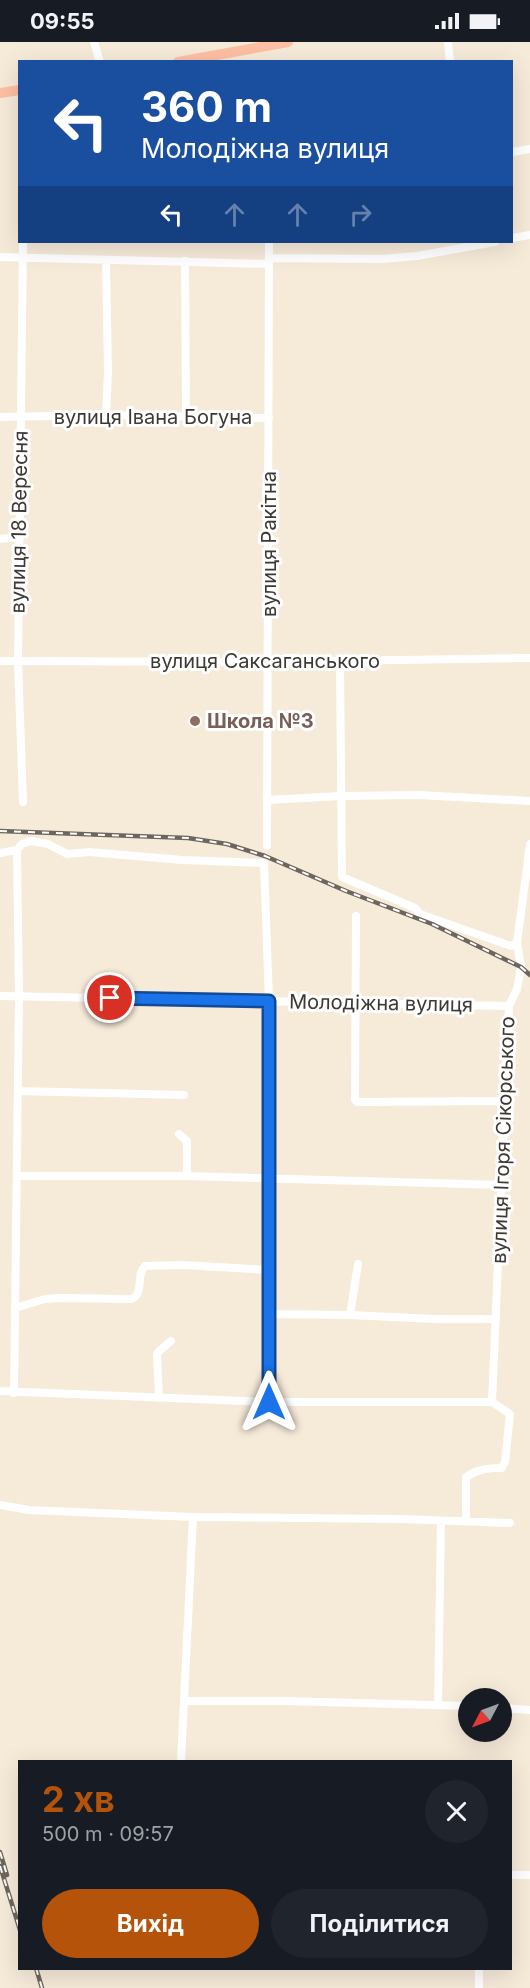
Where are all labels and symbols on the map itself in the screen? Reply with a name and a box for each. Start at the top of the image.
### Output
street label: вулиця Івана Богуна [54,405,252,429]
street label: вулиця 18 Вересня [5,430,33,614]
street label: вулиця Ракітна [257,471,281,617]
street label: вулиця Саксаганського [150,649,380,673]
place label: Школа №3 [207,709,314,733]
marker: Школа №3 [188,714,202,728]
pin [84,972,135,1023]
street label: Молодіжна вулиця [289,989,473,1017]
street label: вулиця Ігоря Сікорського [487,1016,519,1264]
position arrow [237,1370,301,1434]
north arrow [458,1688,512,1742]

